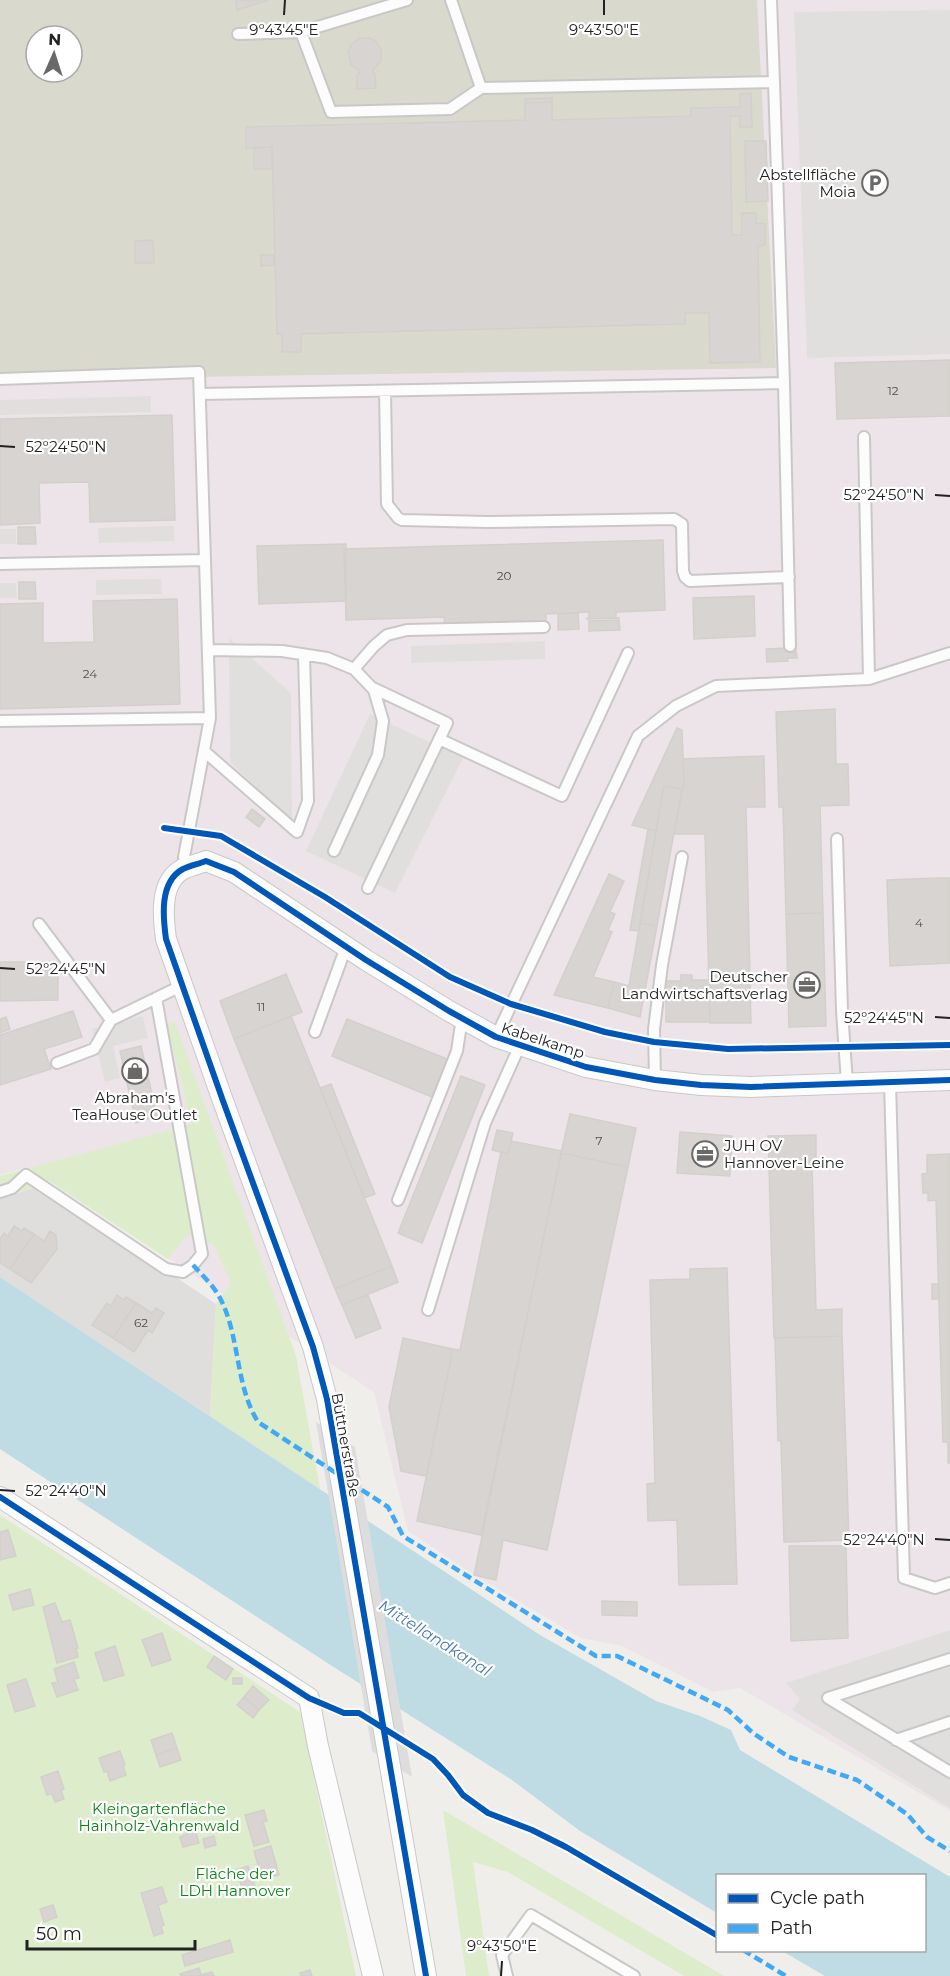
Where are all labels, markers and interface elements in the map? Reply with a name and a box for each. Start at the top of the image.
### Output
text: 9°43'45"E [249,20,319,39]
text: 9°43'50"E [569,20,639,39]
north arrow [24,24,84,84]
text: N [48,30,62,49]
place label: Abstellfläche Moia [759,165,856,201]
parking icon: Abstellfläche Moia [860,168,890,198]
house number: 12 [887,383,899,398]
text: 52°24'50"N [26,437,106,456]
text: 52°24'50"N [844,485,924,504]
house number: 20 [497,568,511,583]
house number: 24 [83,666,97,681]
house number: 4 [915,915,923,930]
text: 52°24'45"N [26,959,106,978]
place label: Deutscher Landwirtschaftsverlag [621,967,788,1003]
office icon: Deutscher Landwirtschaftsverlag [792,970,822,1000]
house number: 11 [257,999,265,1014]
text: 52°24'45"N [844,1008,924,1027]
street label: Kabelkamp [499,1018,587,1062]
shop icon: Abraham's TeaHouse Outlet [120,1056,150,1086]
place label: Abraham's TeaHouse Outlet [72,1088,198,1124]
house number: 7 [595,1133,603,1148]
place label: JUH OV Hannover-Leine [723,1136,844,1172]
office icon: JUH OV Hannover-Leine [690,1139,720,1169]
house number: 62 [134,1315,148,1330]
street label: Büttnerstraße [328,1392,364,1498]
text: 52°24'40"N [25,1481,107,1500]
text: 52°24'40"N [843,1530,925,1549]
water label: Mittellandkanal [375,1596,495,1681]
park label: Kleingartenfläche Hainholz-Vahrenwald [78,1799,240,1835]
park label: Fläche der LDH Hannover [180,1864,290,1900]
legend [716,1874,926,1952]
text: Cycle path [770,1887,865,1909]
scale bar [27,1913,195,1951]
text: Path [770,1917,813,1939]
text: 50 m [36,1923,82,1945]
text: 9°43'50"E [467,1936,537,1955]

